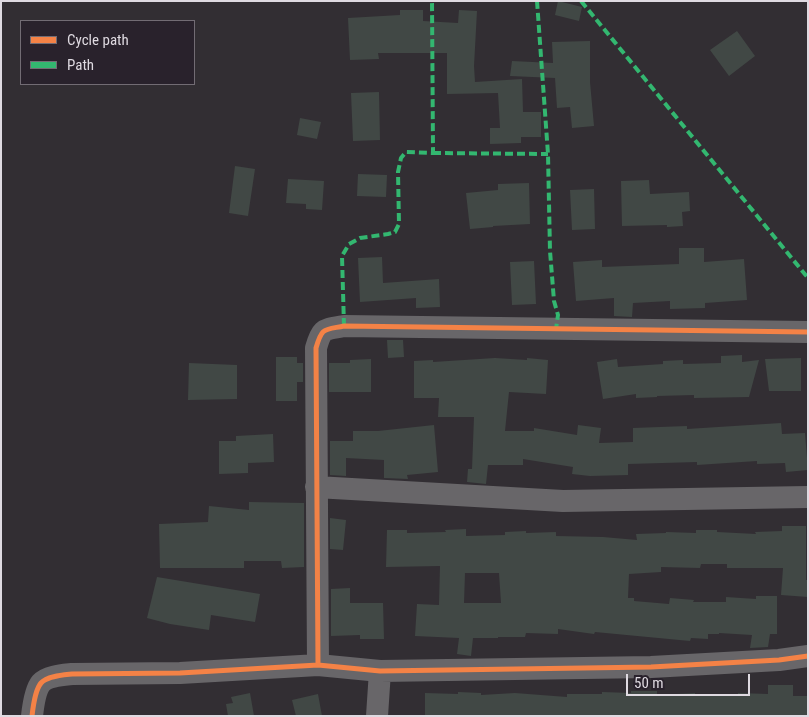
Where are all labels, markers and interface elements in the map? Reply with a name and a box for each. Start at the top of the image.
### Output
legend [20,20,195,85]
text: Cycle path [67,31,129,49]
text: Path [67,56,94,74]
scale bar [629,664,753,696]
text: 50 m [634,674,664,692]

